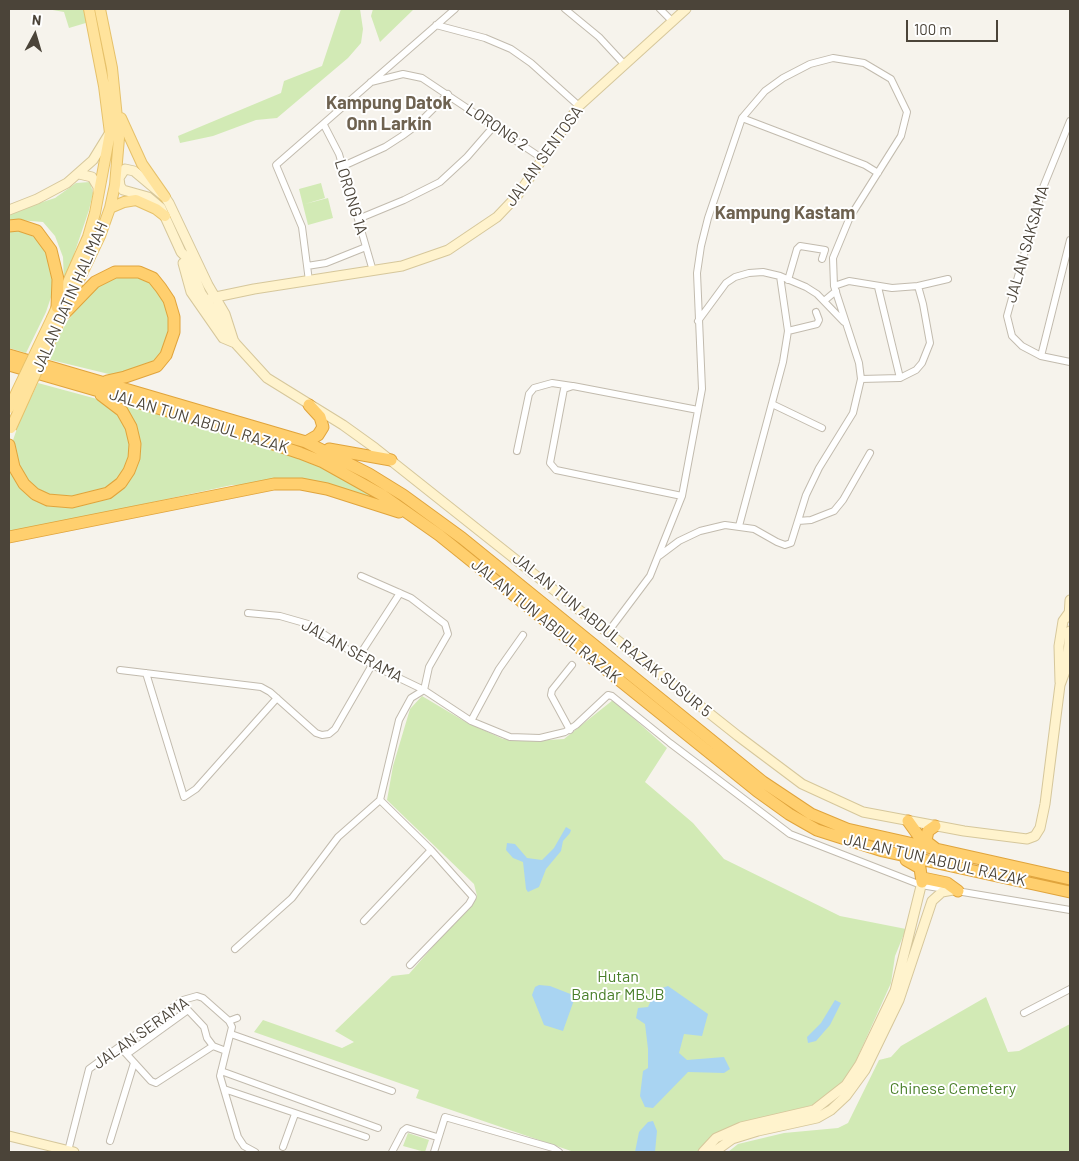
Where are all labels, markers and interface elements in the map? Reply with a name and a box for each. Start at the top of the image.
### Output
north arrow [10,10,60,60]
scale bar [909,10,1002,42]
text: N [31,11,42,29]
text: 100 m [914,20,952,38]
district label: Kampung Datok Onn Larkin [326,92,452,134]
street label: LORONG 2 [462,99,532,155]
street label: JALAN SENTOSA [501,102,587,210]
street label: LORONG 1A [330,157,372,237]
street label: JALAN SAKSAMA [1001,183,1053,305]
district label: Kampung Kastam [715,202,855,224]
street label: JALAN DATIN HALIMAH [28,219,112,375]
street label: JALAN TUN ABDUL RAZAK [107,385,291,457]
street label: JALAN TUN ABDUL RAZAK SUSUR 5 [509,549,715,721]
street label: JALAN TUN ABDUL RAZAK [467,555,625,687]
street label: JALAN SERAMA [298,615,406,687]
street label: JALAN TUN ABDUL RAZAK [842,830,1028,890]
park label: Hutan Bandar MBJB [571,967,665,1005]
street label: JALAN SERAMA [89,993,193,1073]
park label: Chinese Cemetery [890,1079,1016,1099]

